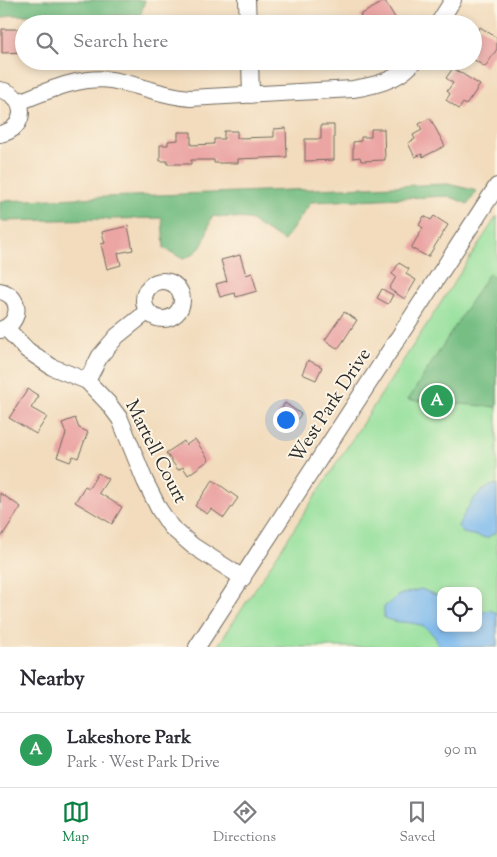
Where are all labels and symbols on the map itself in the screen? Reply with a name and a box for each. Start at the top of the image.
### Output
street label: West Park Drive [284,343,378,469]
pin: A [421,382,453,420]
street label: Martell Court [117,396,193,509]
your location [273,407,299,433]

